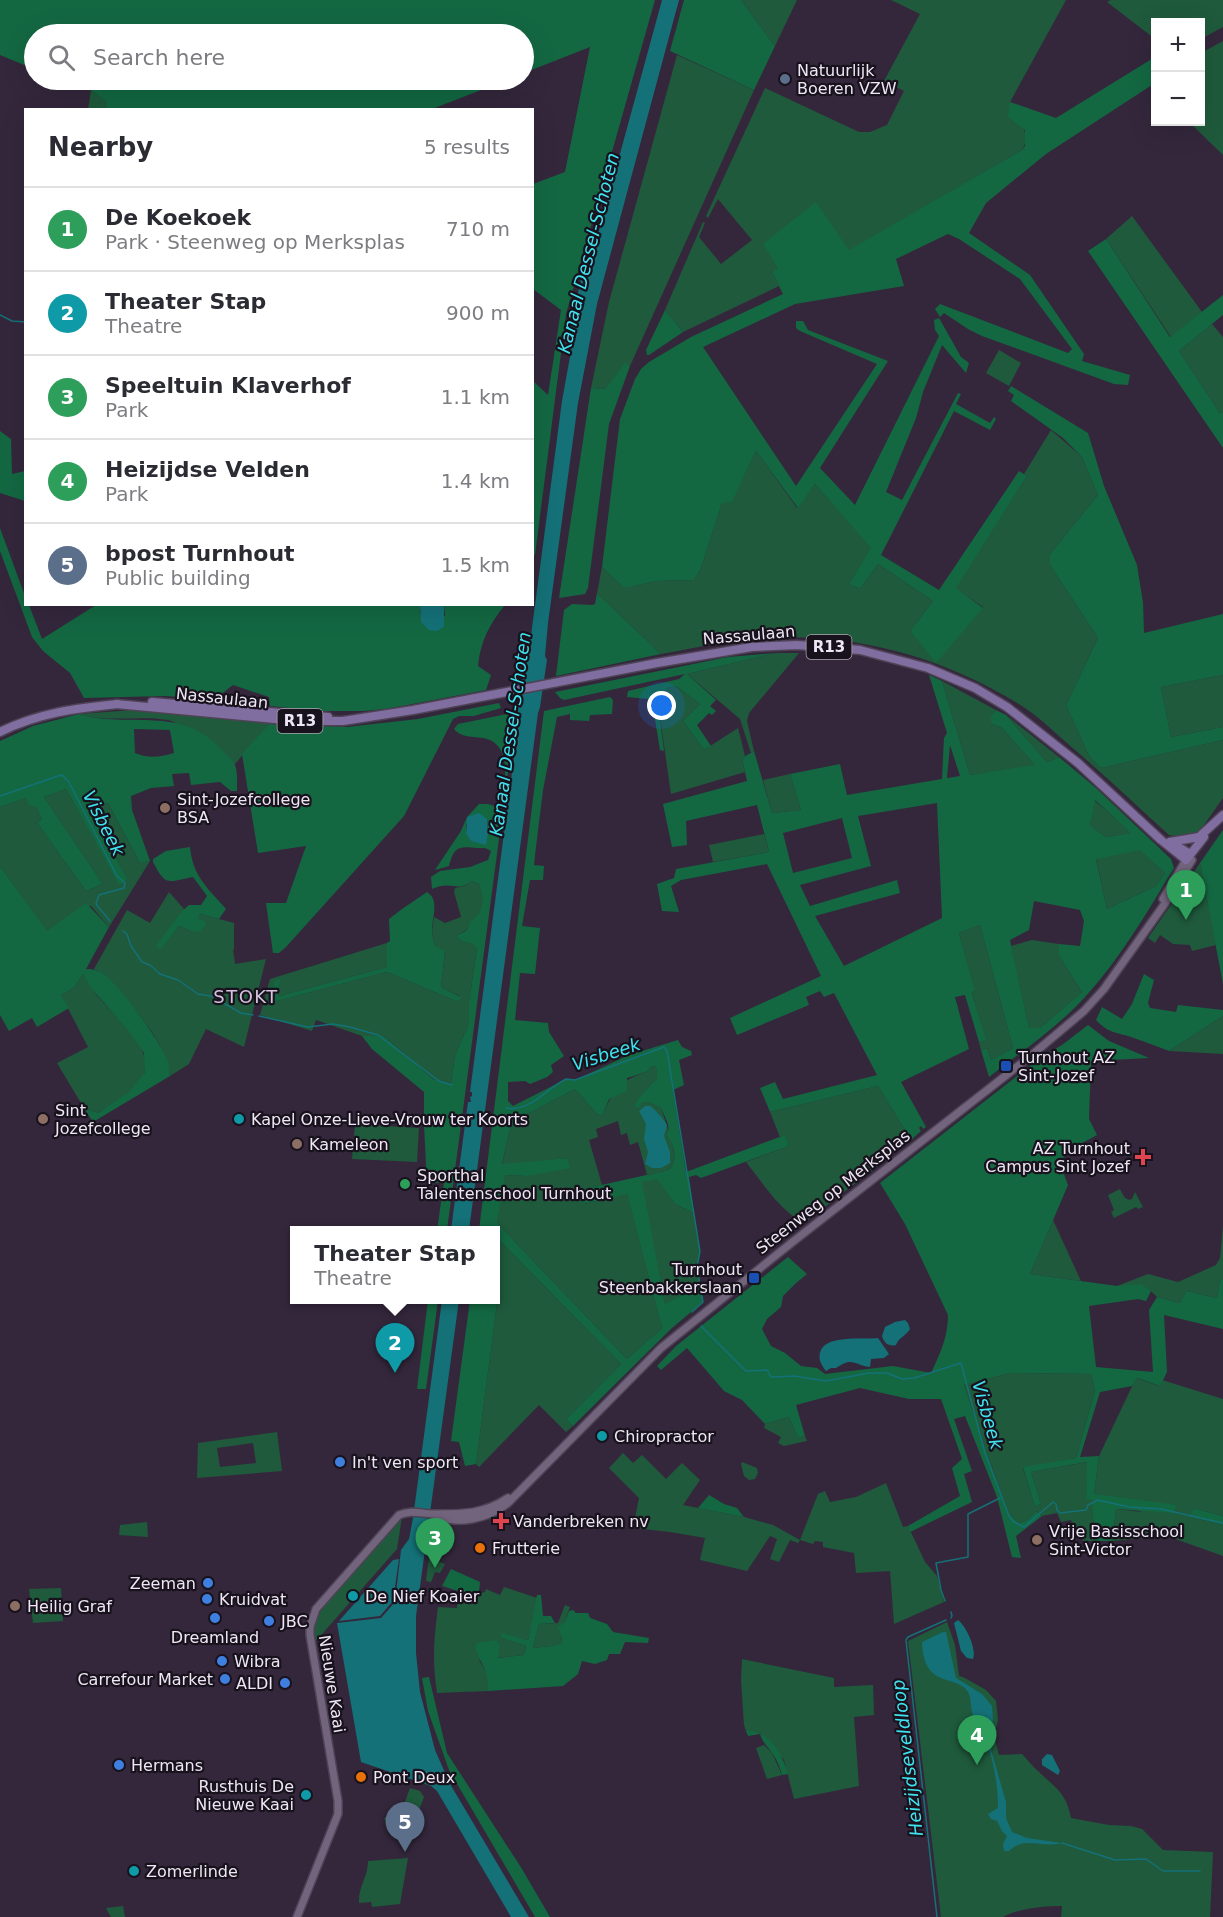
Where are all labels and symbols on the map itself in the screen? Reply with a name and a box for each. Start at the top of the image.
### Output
place label: Natuurlijk Boeren VZW [797,61,897,98]
marker: Natuurlijk Boeren VZW [778,72,792,86]
water label: Kanaal Dessel-Schoten [553,151,623,355]
street label: Nassaulaan [702,622,796,648]
water label: Kanaal Dessel-Schoten [485,631,535,837]
road number: R13 [806,635,852,659]
street label: Nassaulaan [175,684,269,712]
your location [647,691,676,720]
road number: R13 [278,709,322,733]
water label: Visbeek [79,787,130,861]
place label: Sint-Jozefcollege BSA [177,790,310,827]
marker: Sint-Jozefcollege BSA [158,801,172,815]
pin: 1 [1166,870,1206,920]
district label: STOKT [213,986,279,1007]
water label: Visbeek [569,1033,644,1075]
place label: Turnhout AZ Sint-Jozef [1017,1048,1115,1085]
marker: Turnhout AZ Sint-Jozef [999,1059,1013,1073]
place label: Sint Jozefcollege [54,1101,151,1138]
place label: Kapel Onze-Lieve-Vrouw ter Koorts [251,1110,528,1129]
marker: Sint Jozefcollege [36,1112,50,1126]
marker: Kapel Onze-Lieve-Vrouw ter Koorts [232,1112,246,1126]
street label: Steenweg op Merksplas [752,1126,914,1258]
place label: Kameleon [309,1135,389,1154]
marker: Kameleon [290,1137,304,1151]
place label: AZ Turnhout Campus Sint Jozef [985,1139,1130,1176]
marker: AZ Turnhout Campus Sint Jozef [1134,1148,1152,1166]
place label: Sporthal Talentenschool Turnhout [416,1166,611,1203]
marker: Sporthal Talentenschool Turnhout [398,1177,412,1191]
place label: Turnhout Steenbakkerslaan [599,1260,742,1297]
marker: Turnhout Steenbakkerslaan [747,1271,761,1285]
pin: 2 [376,1324,414,1373]
water label: Visbeek [968,1378,1008,1453]
place label: Chiropractor [614,1427,714,1446]
marker: Chiropractor [595,1429,609,1443]
place label: In't ven sport [352,1453,458,1472]
marker: In't ven sport [333,1455,347,1469]
place label: Vanderbreken nv [513,1512,649,1531]
marker: Vanderbreken nv [494,1514,508,1528]
pin: 3 [416,1518,454,1568]
place label: Vrije Basisschool Sint-Victor [1049,1522,1184,1559]
marker: Vrije Basisschool Sint-Victor [1030,1533,1044,1547]
place label: Frutterie [492,1539,560,1558]
marker: Frutterie [473,1541,487,1555]
place label: Zeeman [130,1574,196,1593]
marker: Zeeman [201,1576,215,1590]
place label: De Nief Koaier [365,1587,480,1606]
marker: De Nief Koaier [346,1589,360,1603]
place label: Kruidvat [219,1590,286,1609]
marker: Kruidvat [200,1592,214,1606]
place label: Heilig Graf [27,1597,112,1616]
marker: Heilig Graf [8,1599,22,1613]
marker: Dreamland [208,1611,222,1625]
place label: JBC [280,1612,308,1631]
marker: JBC [262,1614,276,1628]
place label: Dreamland [171,1628,259,1647]
street label: Nieuwe Kaai [315,1634,349,1734]
place label: Wibra [234,1652,280,1671]
marker: Wibra [215,1654,229,1668]
place label: Carrefour Market [77,1670,213,1689]
marker: Carrefour Market [218,1672,232,1686]
place label: ALDI [236,1674,273,1693]
marker: ALDI [278,1676,292,1690]
water label: Heizijdseveldloop [887,1679,927,1837]
pin: 4 [958,1716,996,1765]
place label: Hermans [131,1756,203,1775]
marker: Hermans [112,1758,126,1772]
place label: Pont Deux [373,1768,455,1787]
marker: Pont Deux [354,1770,368,1784]
place label: Rusthuis De Nieuwe Kaai [195,1777,294,1814]
marker: Rusthuis De Nieuwe Kaai [299,1788,313,1802]
pin: 5 [386,1802,424,1852]
place label: Zomerlinde [146,1862,238,1881]
marker: Zomerlinde [127,1864,141,1878]

